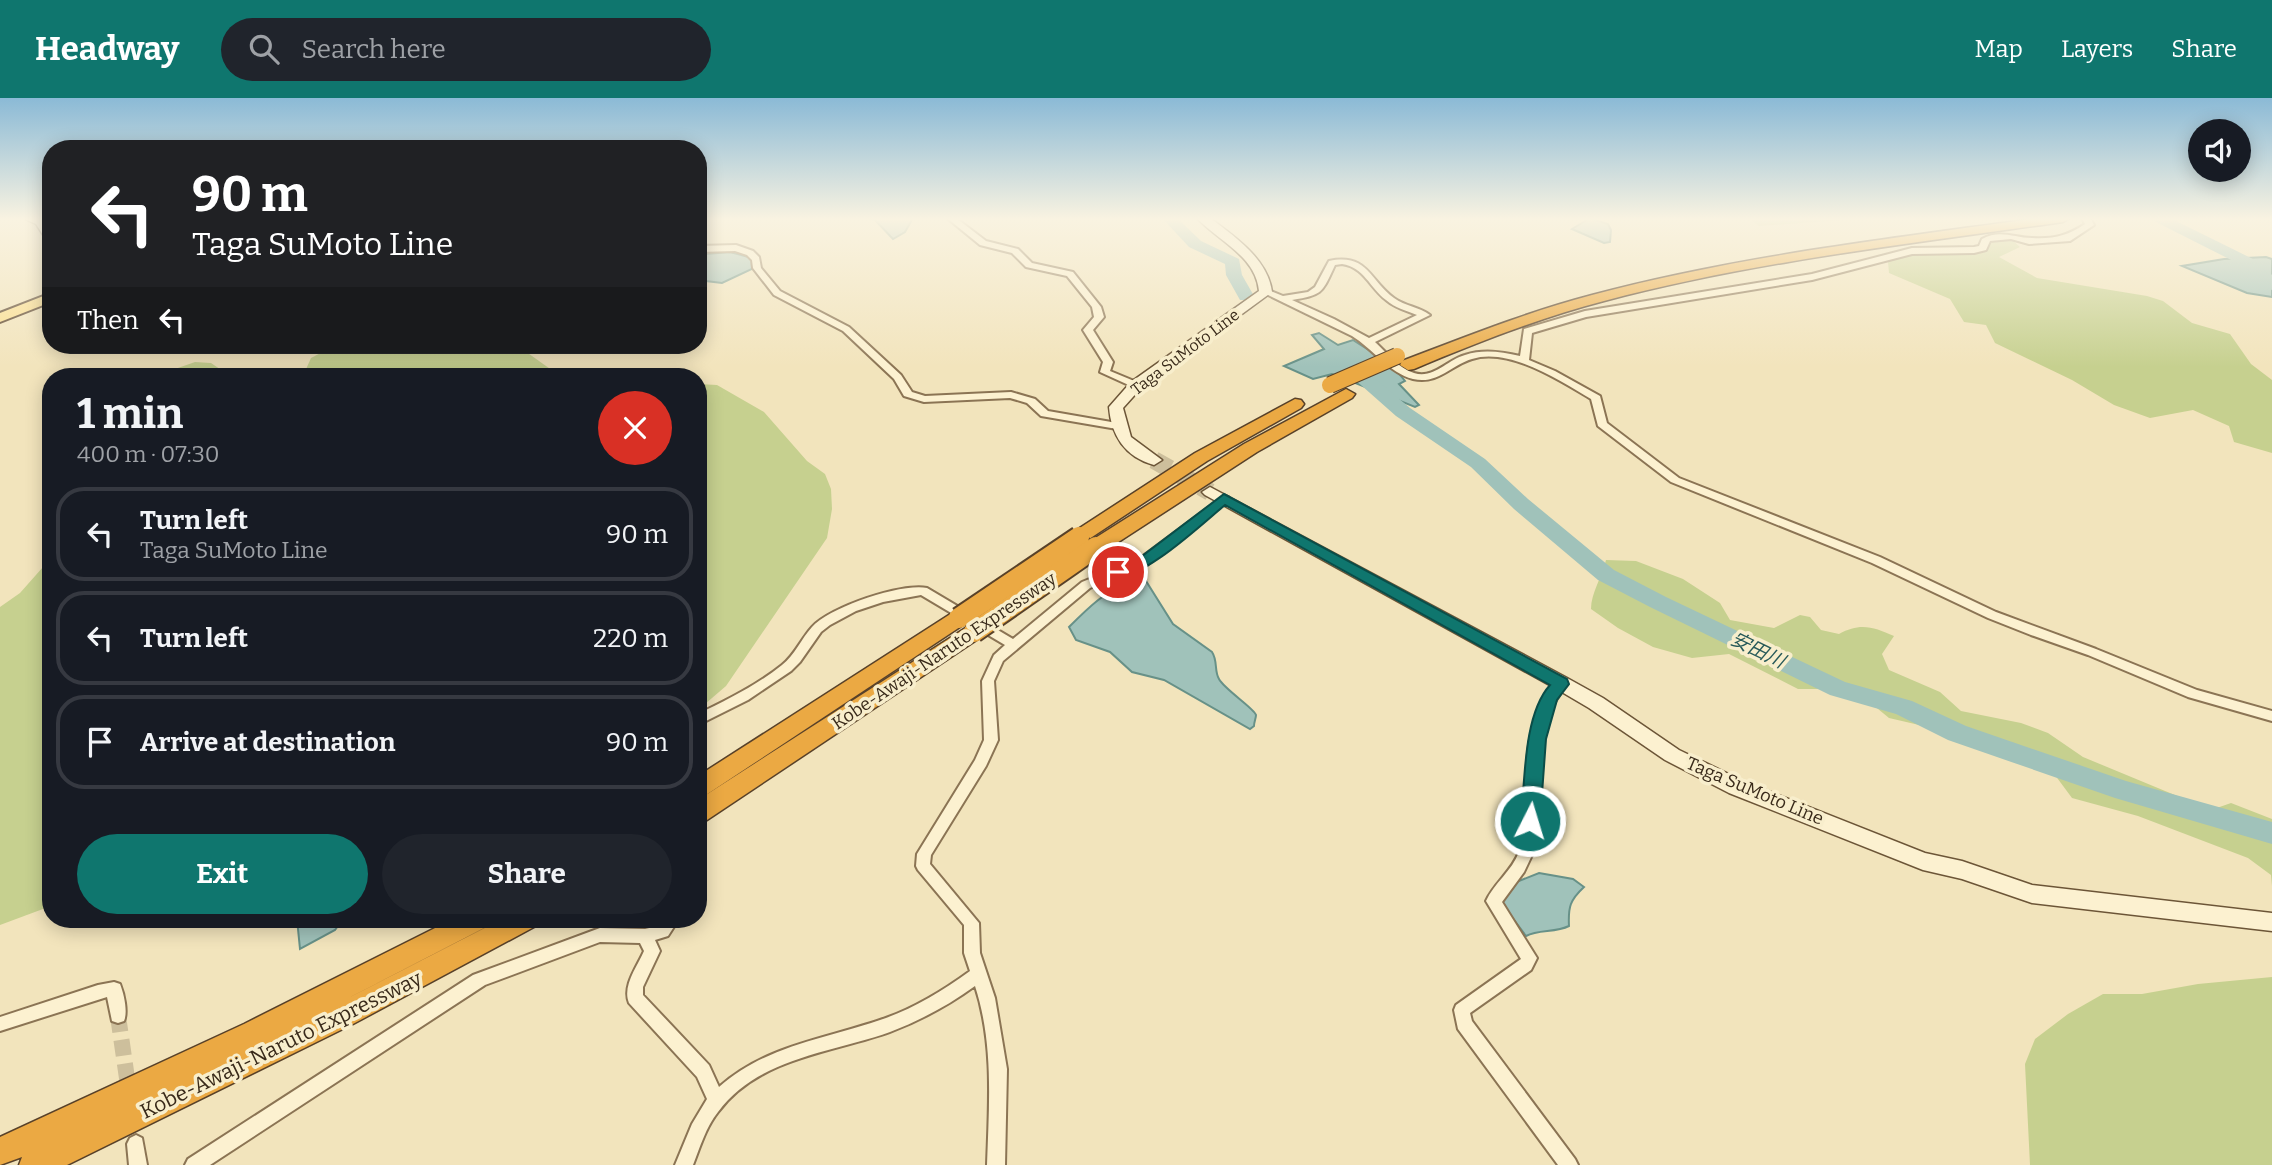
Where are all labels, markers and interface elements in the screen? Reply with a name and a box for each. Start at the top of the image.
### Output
search box [221,18,711,81]
text: Headway [35,29,179,69]
icon: search [245,30,283,68]
text: Search here [301,34,446,65]
text: Map [1975,35,2023,63]
text: Layers [2061,35,2133,63]
text: Share [2171,35,2237,63]
map controls [2188,119,2251,182]
button: sound [2188,119,2251,182]
text: 90 m [192,165,308,224]
icon: left [77,168,168,259]
text: Taga SuMoto Line [192,225,453,263]
icon: left [153,301,191,339]
text: Then [77,305,139,336]
street label: Taga SuMoto Line [1127,305,1243,399]
text: 1 min [77,389,183,439]
button: close [598,391,672,465]
text: 400 m · 07:30 [77,440,220,468]
text: Turn left [140,505,248,536]
icon: left [81,515,119,553]
text: 90 m [606,519,668,550]
text: Taga SuMoto Line [140,536,328,564]
pin [1088,542,1148,602]
icon: arrive [1099,553,1137,591]
street label: Kobe-Awaji-Naruto Expressway [828,567,1061,734]
icon: left [81,619,119,657]
text: Turn left [140,623,248,654]
text: 220 m [593,623,668,654]
water label: 安田川 [1727,627,1790,674]
icon: arrive [81,723,119,761]
text: Arrive at destination [140,727,395,758]
text: 90 m [606,727,668,758]
street label: Taga SuMoto Line [1683,752,1827,830]
position arrow [1493,784,1567,858]
button: Exit [77,834,368,914]
button: Share [382,834,672,914]
street label: Kobe-Awaji-Naruto Expressway [136,965,427,1125]

